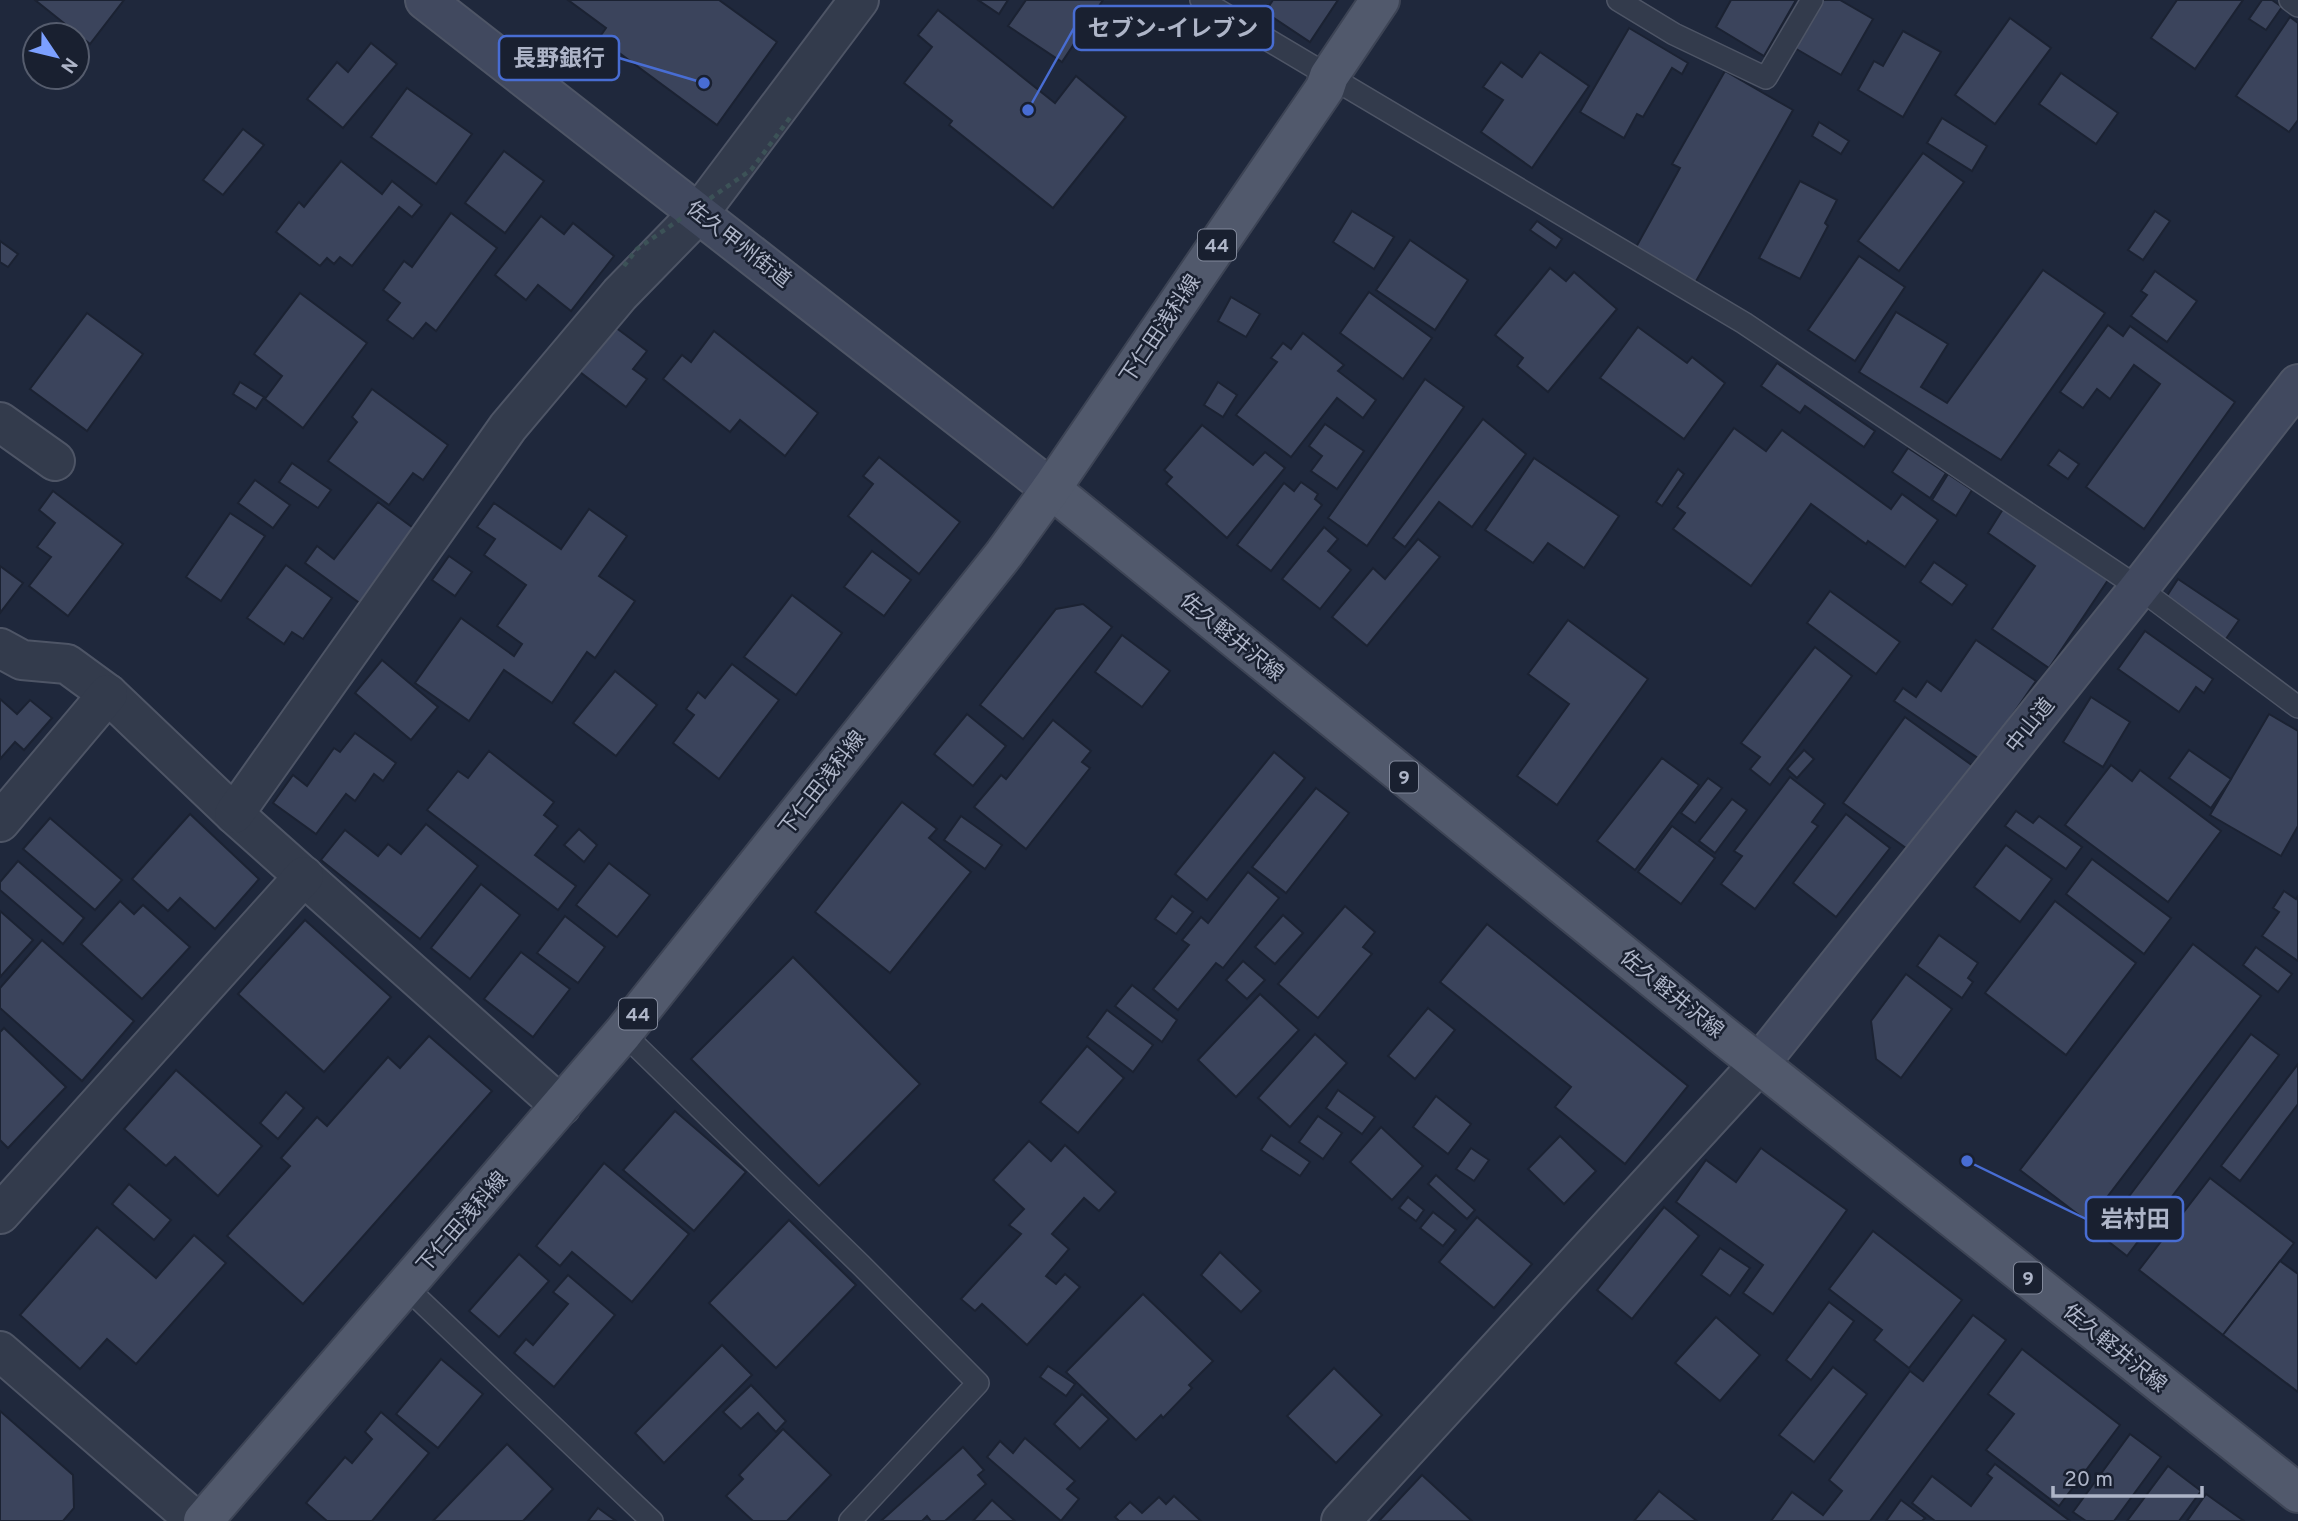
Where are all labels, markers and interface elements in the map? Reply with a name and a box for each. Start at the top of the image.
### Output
callout: セブン-イレブン [1074,6,1273,50]
text: セブン-イレブン [1088,16,1258,45]
north arrow [21,21,91,91]
callout: 長野銀行 [499,36,619,80]
text: 長野銀行 [513,46,605,75]
text: N [55,52,82,77]
street label: 佐久甲州街道 [680,196,796,295]
road number: 44 [1198,230,1236,260]
street label: 下仁田浅科線 [1115,270,1208,390]
street label: 佐久軽井沢線 [1174,588,1289,688]
street label: 中山道 [2001,693,2061,759]
street label: 下仁田浅科線 [774,726,873,842]
road number: 9 [1390,762,1418,792]
street label: 佐久軽井沢線 [1614,945,1729,1045]
road number: 44 [619,998,657,1030]
street label: 下仁田浅科線 [412,1167,515,1279]
callout: 岩村田 [2086,1197,2183,1241]
text: 岩村田 [2101,1207,2170,1236]
road number: 9 [2014,1262,2042,1294]
street label: 佐久軽井沢線 [2057,1299,2172,1399]
scale bar [2053,1454,2202,1498]
text: 20 m [2064,1467,2113,1494]

